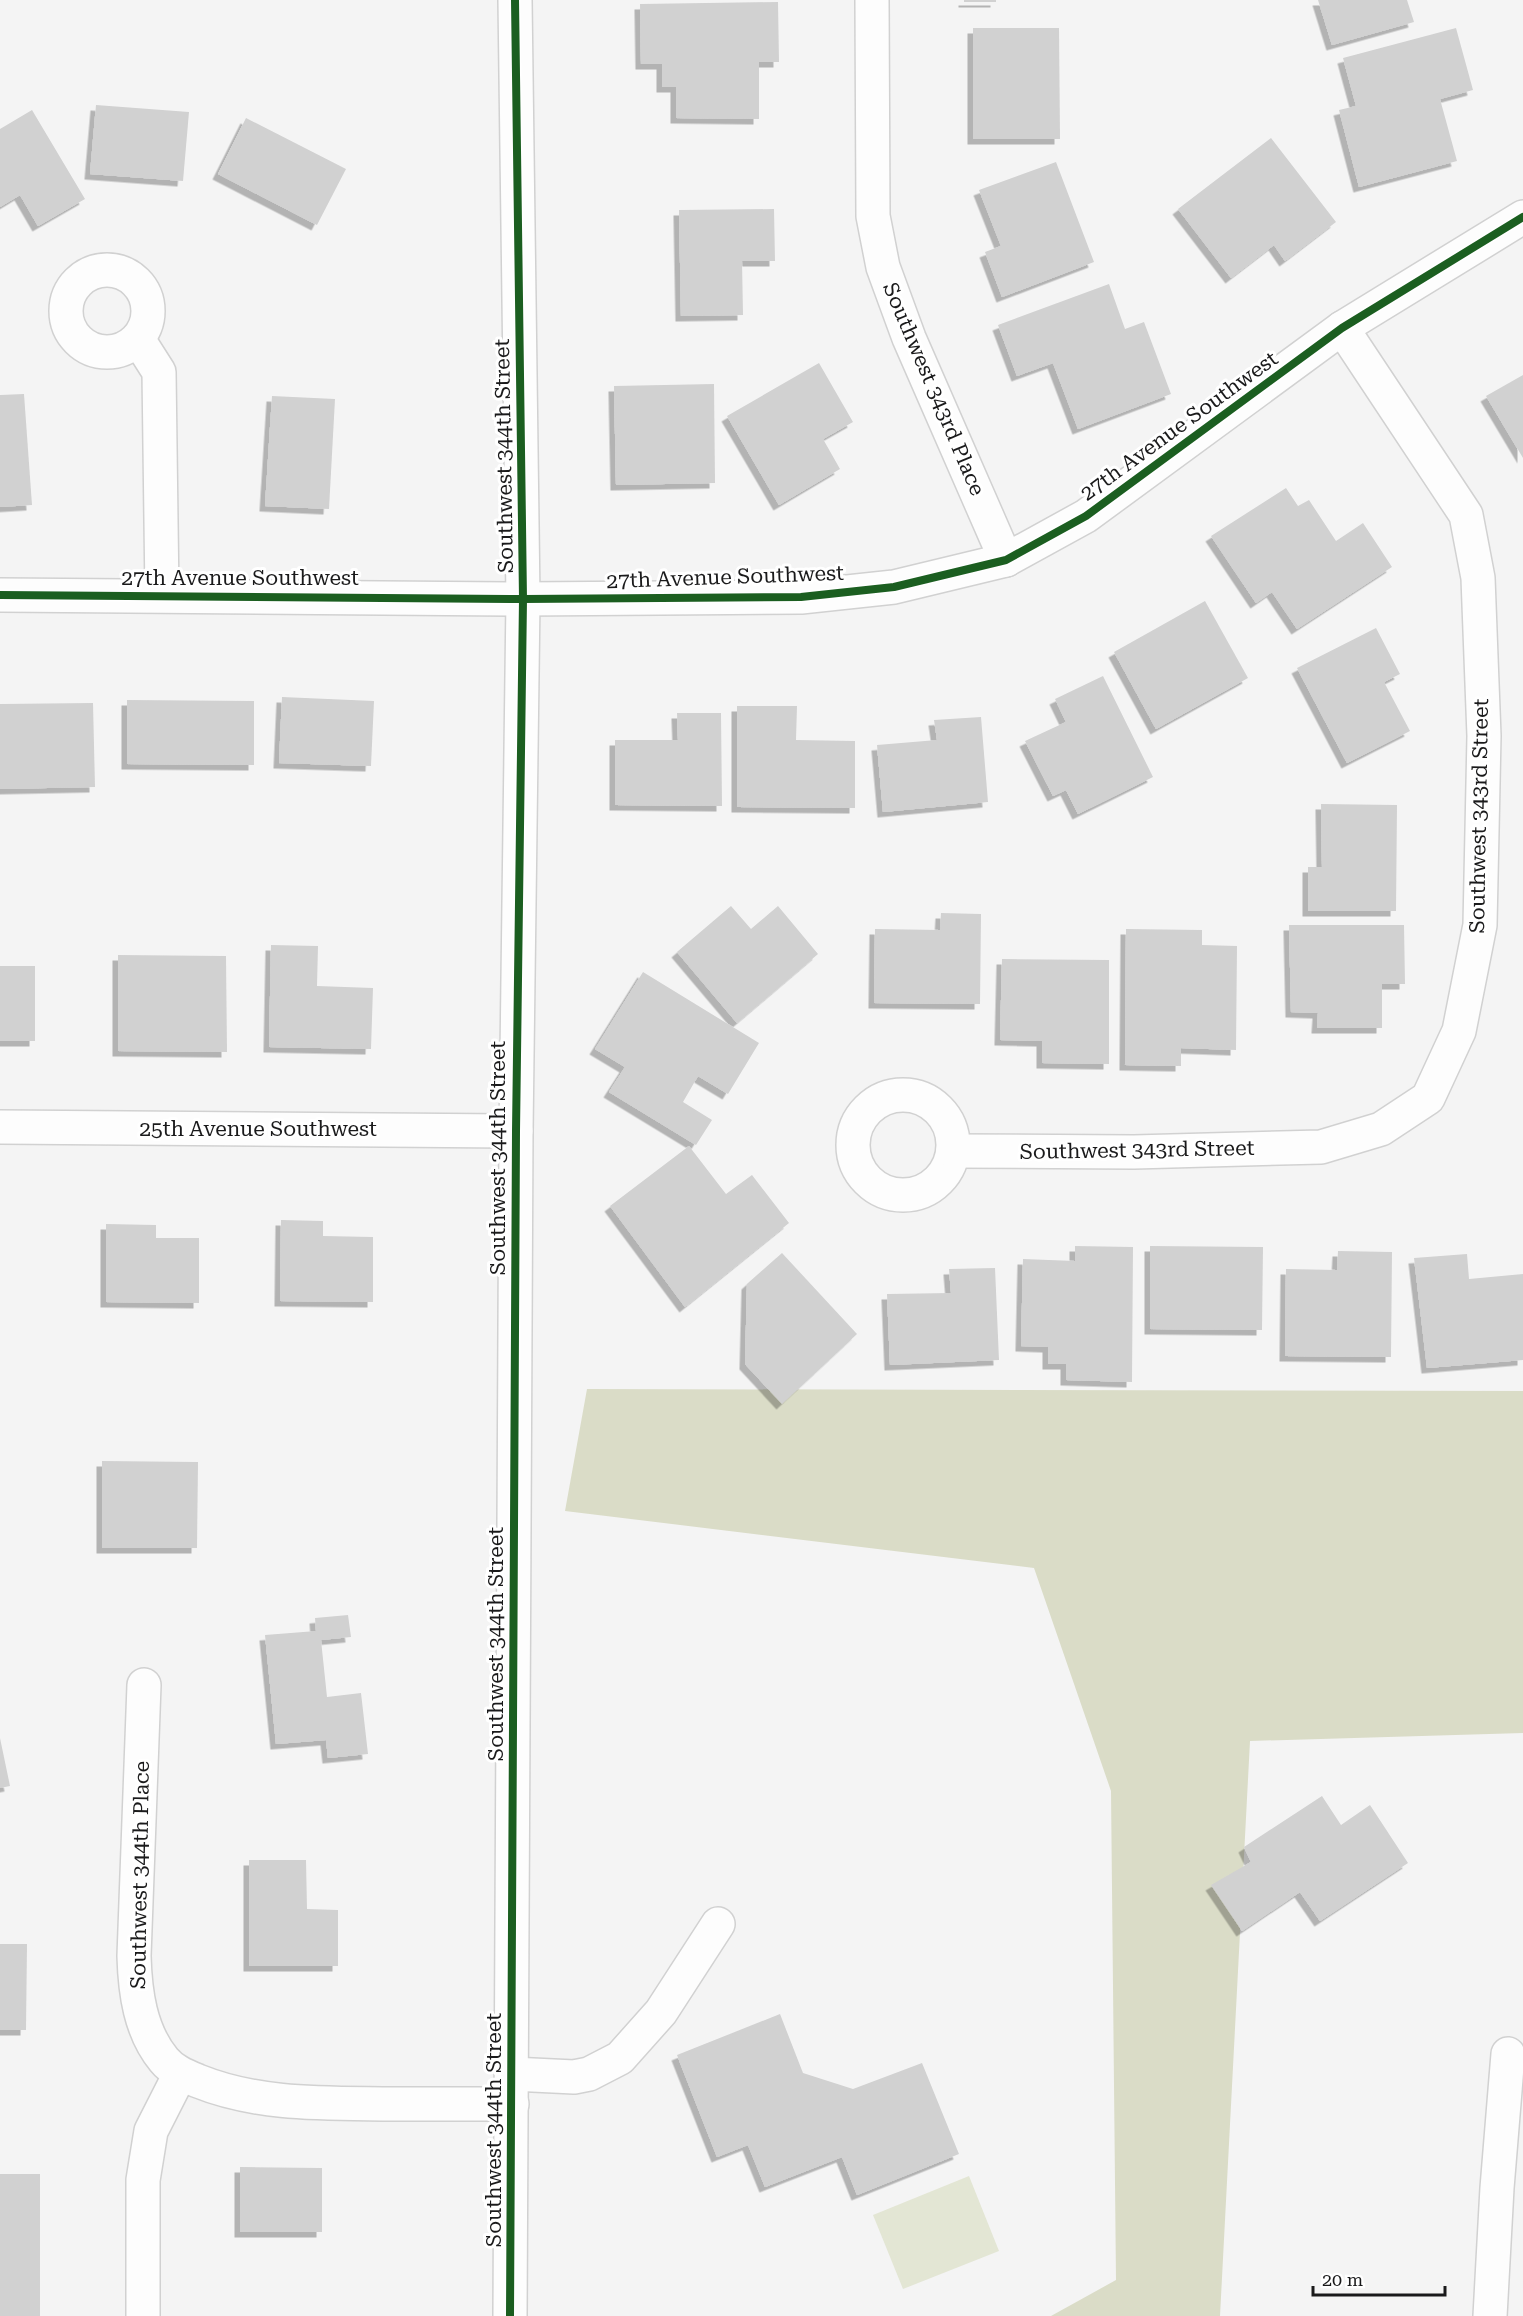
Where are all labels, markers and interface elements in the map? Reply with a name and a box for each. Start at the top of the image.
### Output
street label: Southwest 343rd Place [878,279,990,499]
street label: Southwest 344th Street [490,338,518,573]
street label: 27th Avenue Southwest [1076,346,1282,506]
street label: 27th Avenue Southwest [606,561,844,593]
street label: 27th Avenue Southwest [121,566,359,590]
street label: Southwest 343rd Street [1465,698,1493,934]
street label: Southwest 344th Street [486,1041,510,1275]
street label: 25th Avenue Southwest [139,1117,377,1141]
street label: Southwest 343rd Street [1019,1136,1255,1164]
street label: Southwest 344th Street [484,1527,508,1761]
street label: Southwest 344th Place [126,1761,154,1989]
street label: Southwest 344th Street [482,2013,506,2247]
scale bar [1313,2259,1445,2297]
text: 20 m [1322,2269,1363,2290]

